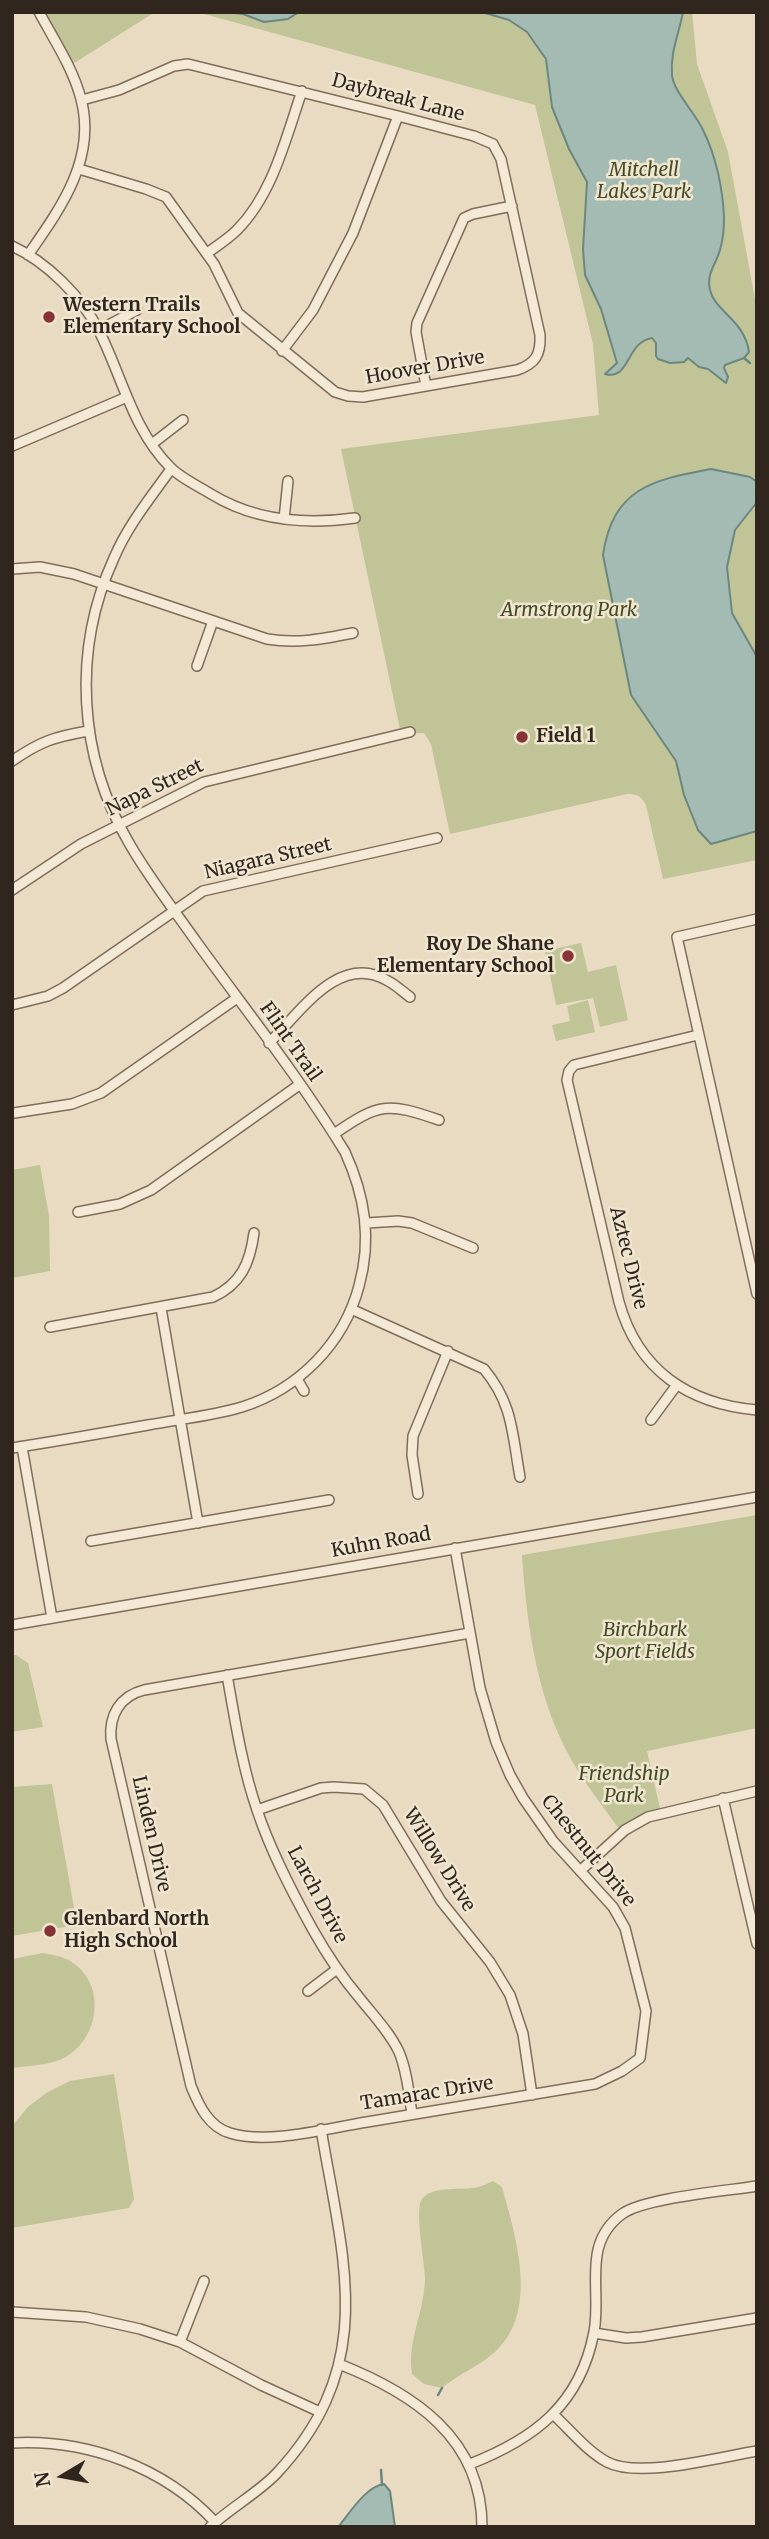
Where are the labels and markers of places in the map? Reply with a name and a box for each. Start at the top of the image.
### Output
place label: Western Trails Elementary School [63,295,240,339]
marker: Western Trails Elementary School [41,309,57,325]
place label: Field 1 [536,726,595,748]
marker: Field 1 [514,729,530,745]
place label: Roy De Shane Elementary School [377,934,554,978]
marker: Roy De Shane Elementary School [560,948,576,964]
place label: Glenbard North High School [64,1909,209,1953]
marker: Glenbard North High School [42,1923,58,1939]

